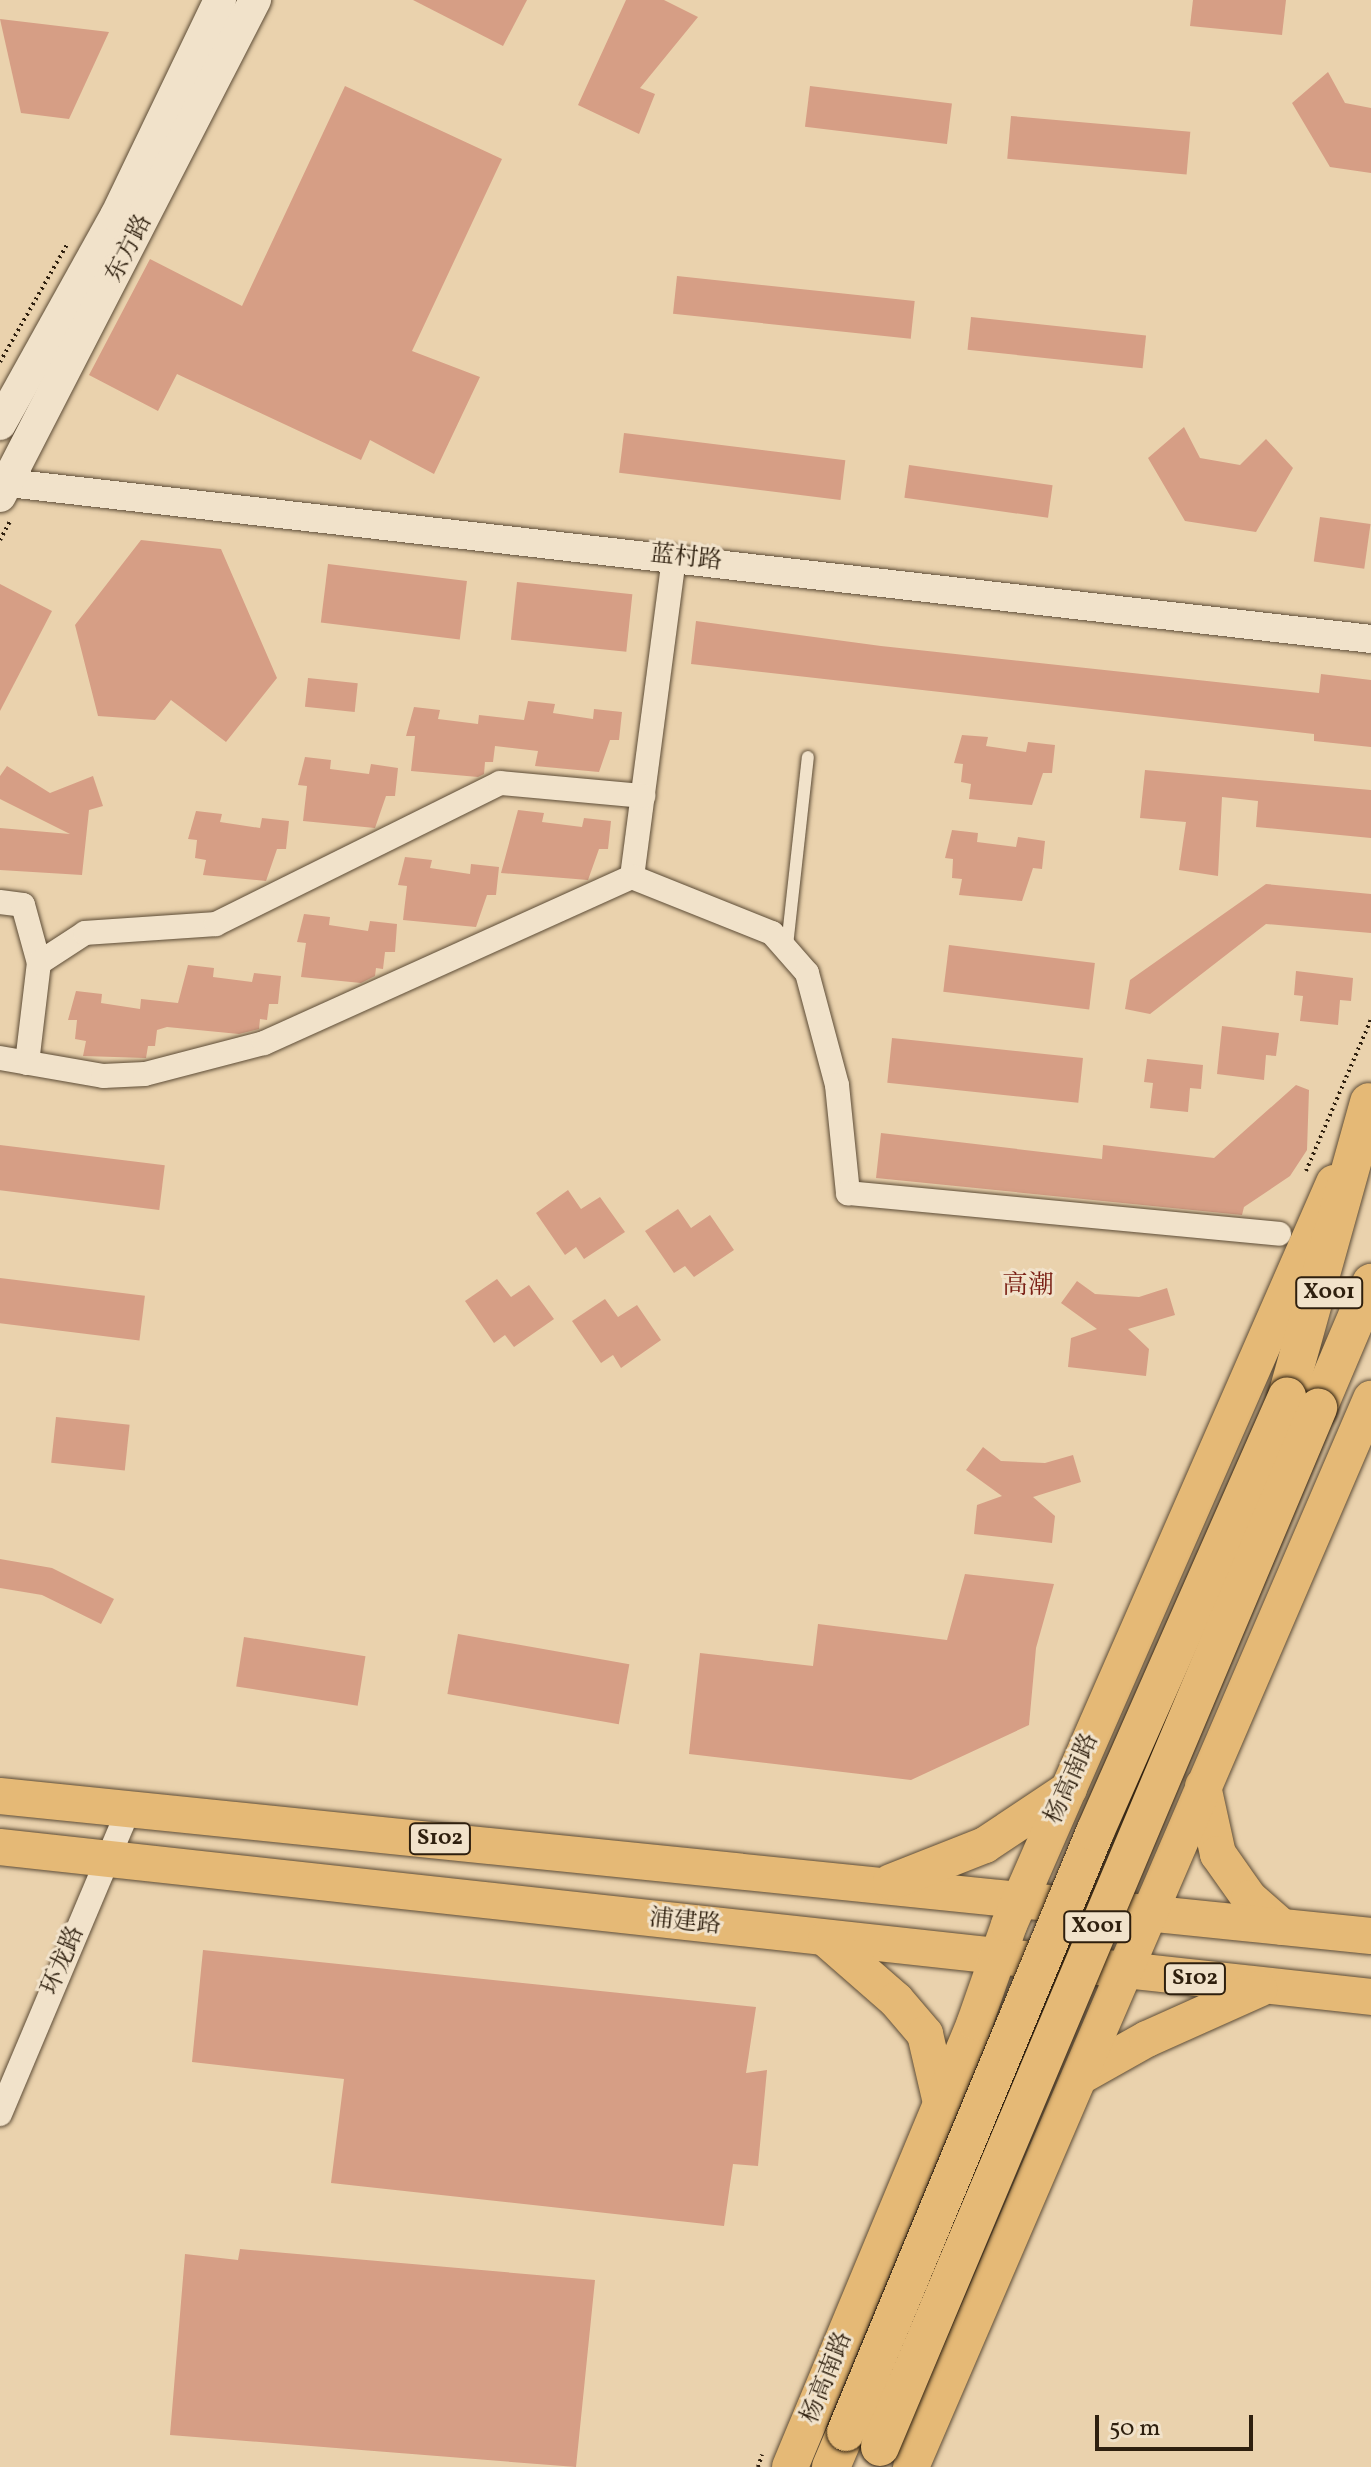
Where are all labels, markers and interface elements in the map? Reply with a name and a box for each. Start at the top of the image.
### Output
street label: 东方路 [101,210,159,288]
street label: 蓝村路 [649,541,723,577]
district label: 高潮 [1002,1271,1054,1303]
road number: X001 [1295,1275,1363,1311]
street label: 杨高南路 [1040,1729,1106,1829]
road number: S102 [408,1821,472,1857]
street label: 浦建路 [648,1905,722,1941]
road number: X001 [1063,1909,1131,1945]
street label: 环龙路 [37,1922,91,2000]
road number: S102 [1163,1961,1227,1997]
street label: 杨高南路 [797,2328,859,2428]
scale bar [1099,2399,1257,2449]
text: 50 m [1109,2412,1161,2446]

